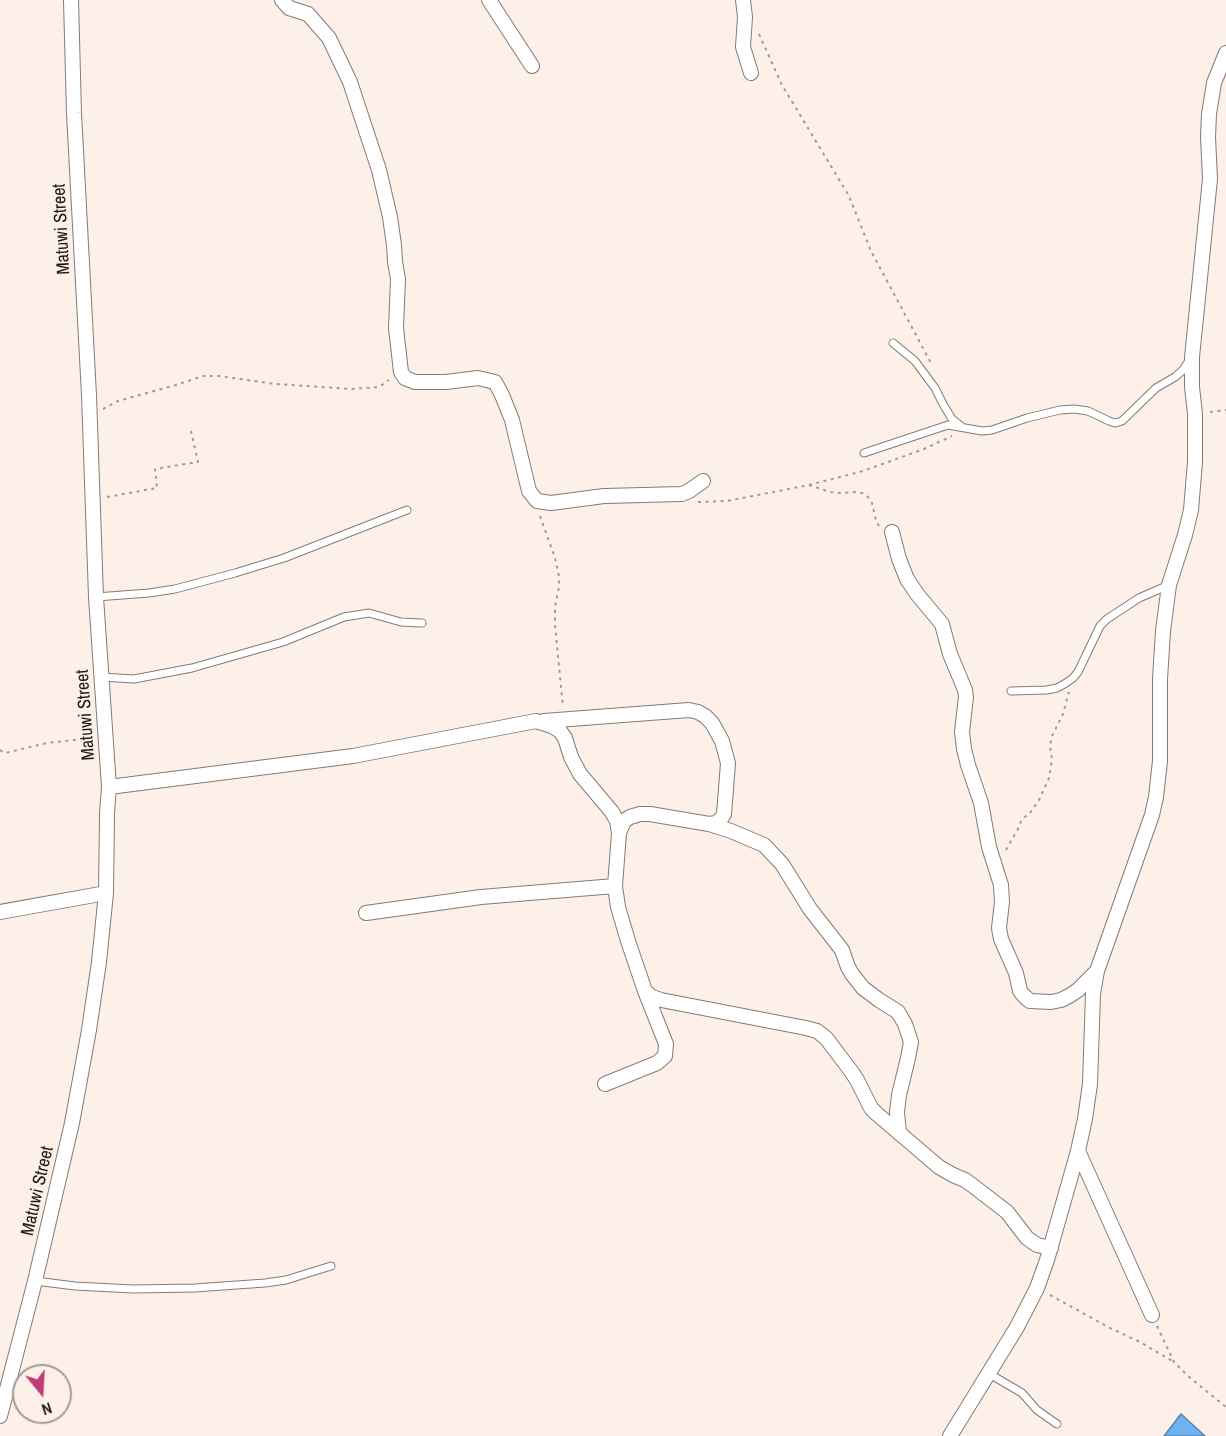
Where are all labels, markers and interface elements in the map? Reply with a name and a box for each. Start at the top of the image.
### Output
street label: Matuwi Street [49,183,75,275]
street label: Matuwi Street [72,669,100,761]
street label: Matuwi Street [17,1144,59,1238]
north arrow [12,1364,72,1424]
text: N [39,1397,55,1421]

